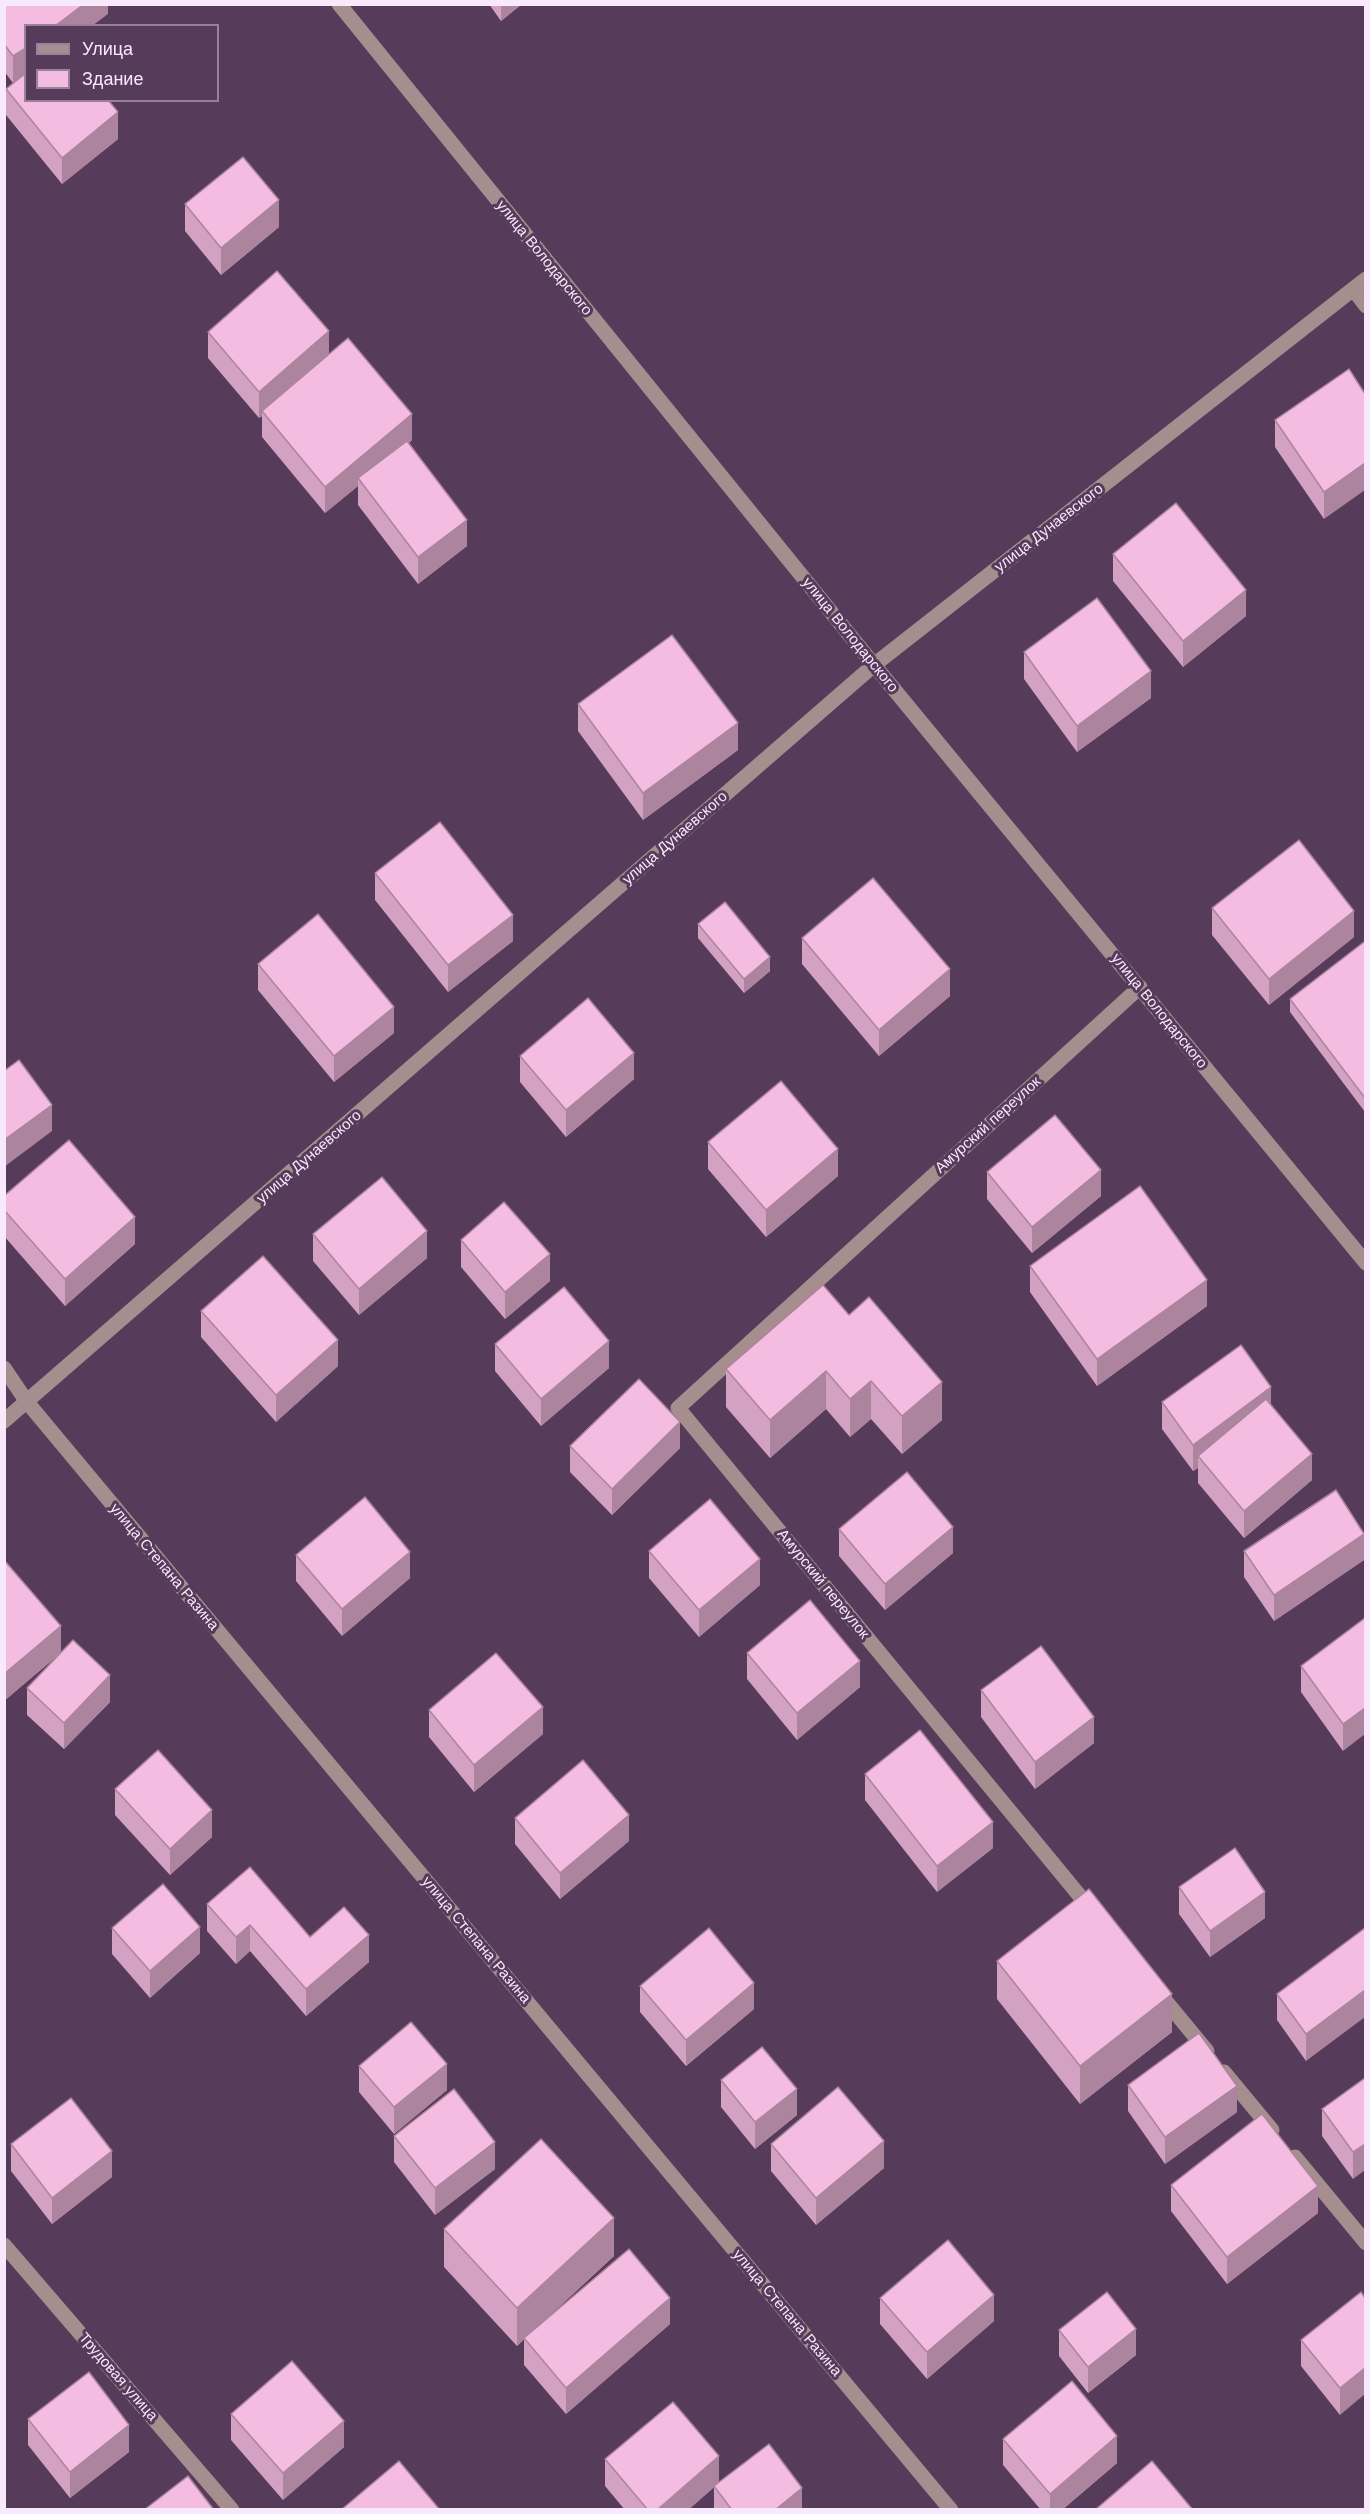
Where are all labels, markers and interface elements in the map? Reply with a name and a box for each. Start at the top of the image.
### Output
legend [24,24,219,102]
text: Улица [82,38,133,59]
text: Здание [82,68,143,89]
street label: улица Володарского [492,197,596,319]
street label: улица Дунаевского [991,480,1107,576]
street label: улица Володарского [798,574,902,696]
street label: улица Дунаевского [619,788,731,888]
street label: улица Володарского [1107,950,1211,1072]
street label: Амурский переулок [931,1073,1045,1177]
street label: улица Дунаевского [253,1107,365,1207]
street label: улица Степана Разина [106,1500,222,1634]
street label: Амурский переулок [773,1525,873,1643]
street label: улица Степана Разина [418,1873,534,2007]
street label: улица Степана Разина [729,2246,845,2380]
street label: Трудовая улица [75,2329,161,2425]

